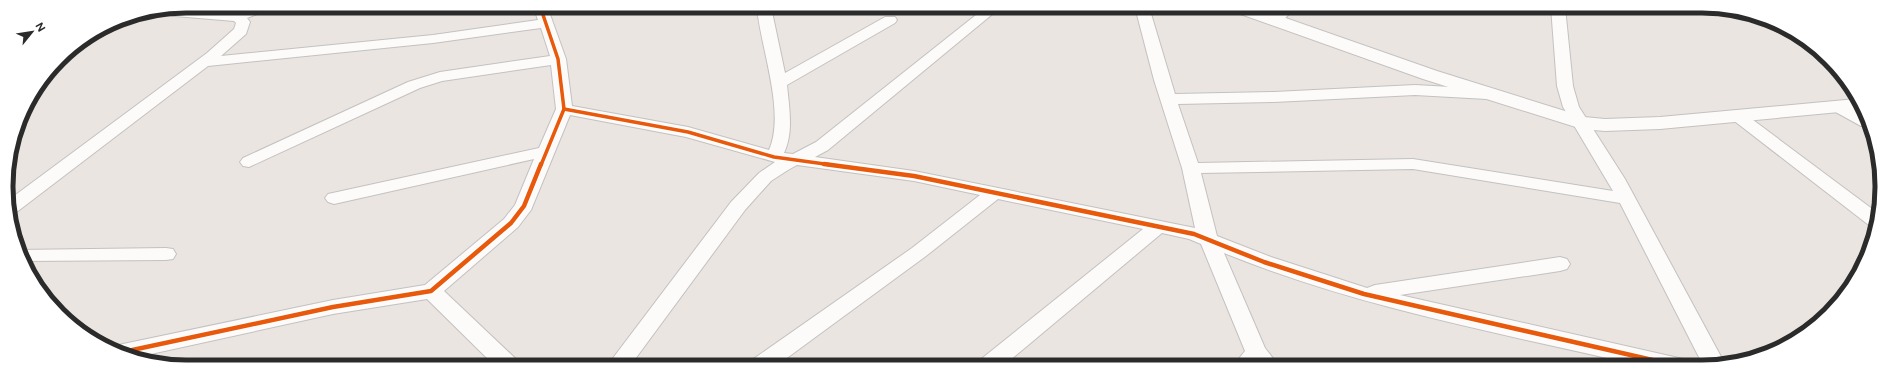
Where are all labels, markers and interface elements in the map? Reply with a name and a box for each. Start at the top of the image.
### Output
north arrow [12,12,52,52]
text: N [32,20,48,34]

